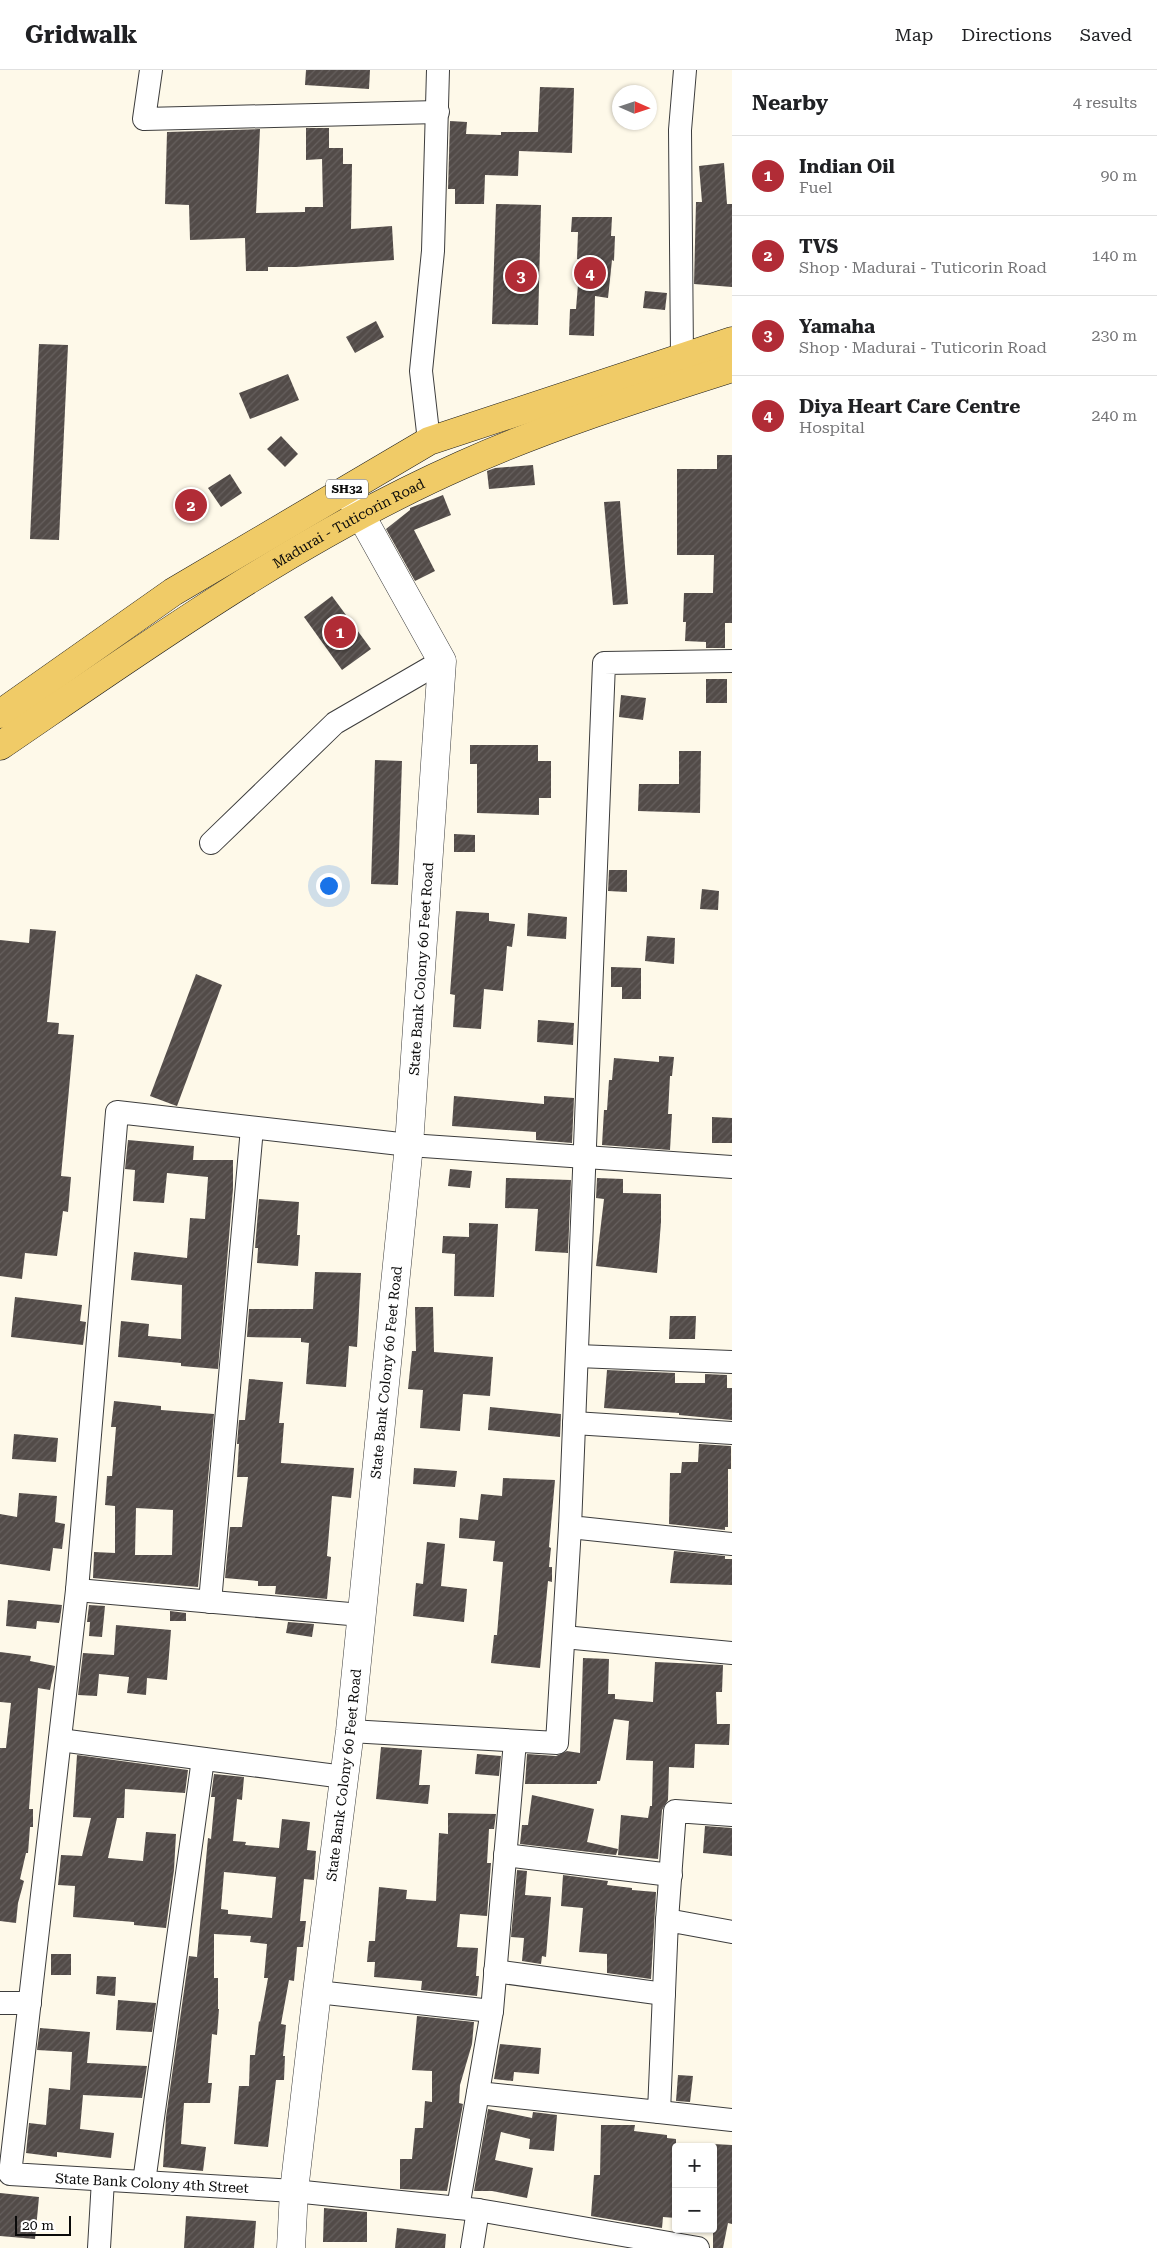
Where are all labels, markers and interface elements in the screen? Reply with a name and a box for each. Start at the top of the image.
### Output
text: Gridwalk [25,21,137,49]
text: Map [895,24,933,45]
text: Directions [961,24,1052,45]
text: Saved [1080,24,1132,45]
north arrow [612,85,657,130]
text: Nearby [752,91,828,115]
text: 4 results [1073,93,1137,112]
text: Indian Oil [799,155,895,178]
text: 1 [764,166,772,185]
text: 90 m [1100,166,1137,185]
text: Fuel [799,178,832,197]
text: TVS [799,235,838,258]
text: 2 [764,246,772,265]
text: 140 m [1091,246,1137,265]
pin: 4 [574,254,606,292]
pin: 3 [505,257,537,295]
text: Shop · Madurai - Tuticorin Road [799,258,1047,277]
text: Yamaha [799,315,875,338]
text: 3 [764,326,772,345]
text: 230 m [1091,326,1137,345]
text: Shop · Madurai - Tuticorin Road [799,338,1047,357]
text: Diya Heart Care Centre [799,395,1020,418]
text: 4 [764,406,772,425]
text: 240 m [1091,406,1137,425]
text: Hospital [799,418,865,437]
street label: Madurai - Tuticorin Road [270,475,427,571]
road number: SH32 [326,479,368,498]
pin: 2 [175,486,207,524]
pin: 1 [324,613,356,651]
street label: State Bank Colony 60 Feet Road [406,862,436,1076]
your location [316,873,342,899]
street label: State Bank Colony 60 Feet Road [367,1265,405,1479]
street label: State Bank Colony 60 Feet Road [323,1668,364,1882]
map controls [672,2143,717,2233]
button: + [672,2143,717,2188]
street label: State Bank Colony 4th Street [55,2170,249,2196]
button: − [672,2188,717,2233]
scale bar [15,2213,71,2236]
text: 20 m [22,2217,54,2233]

